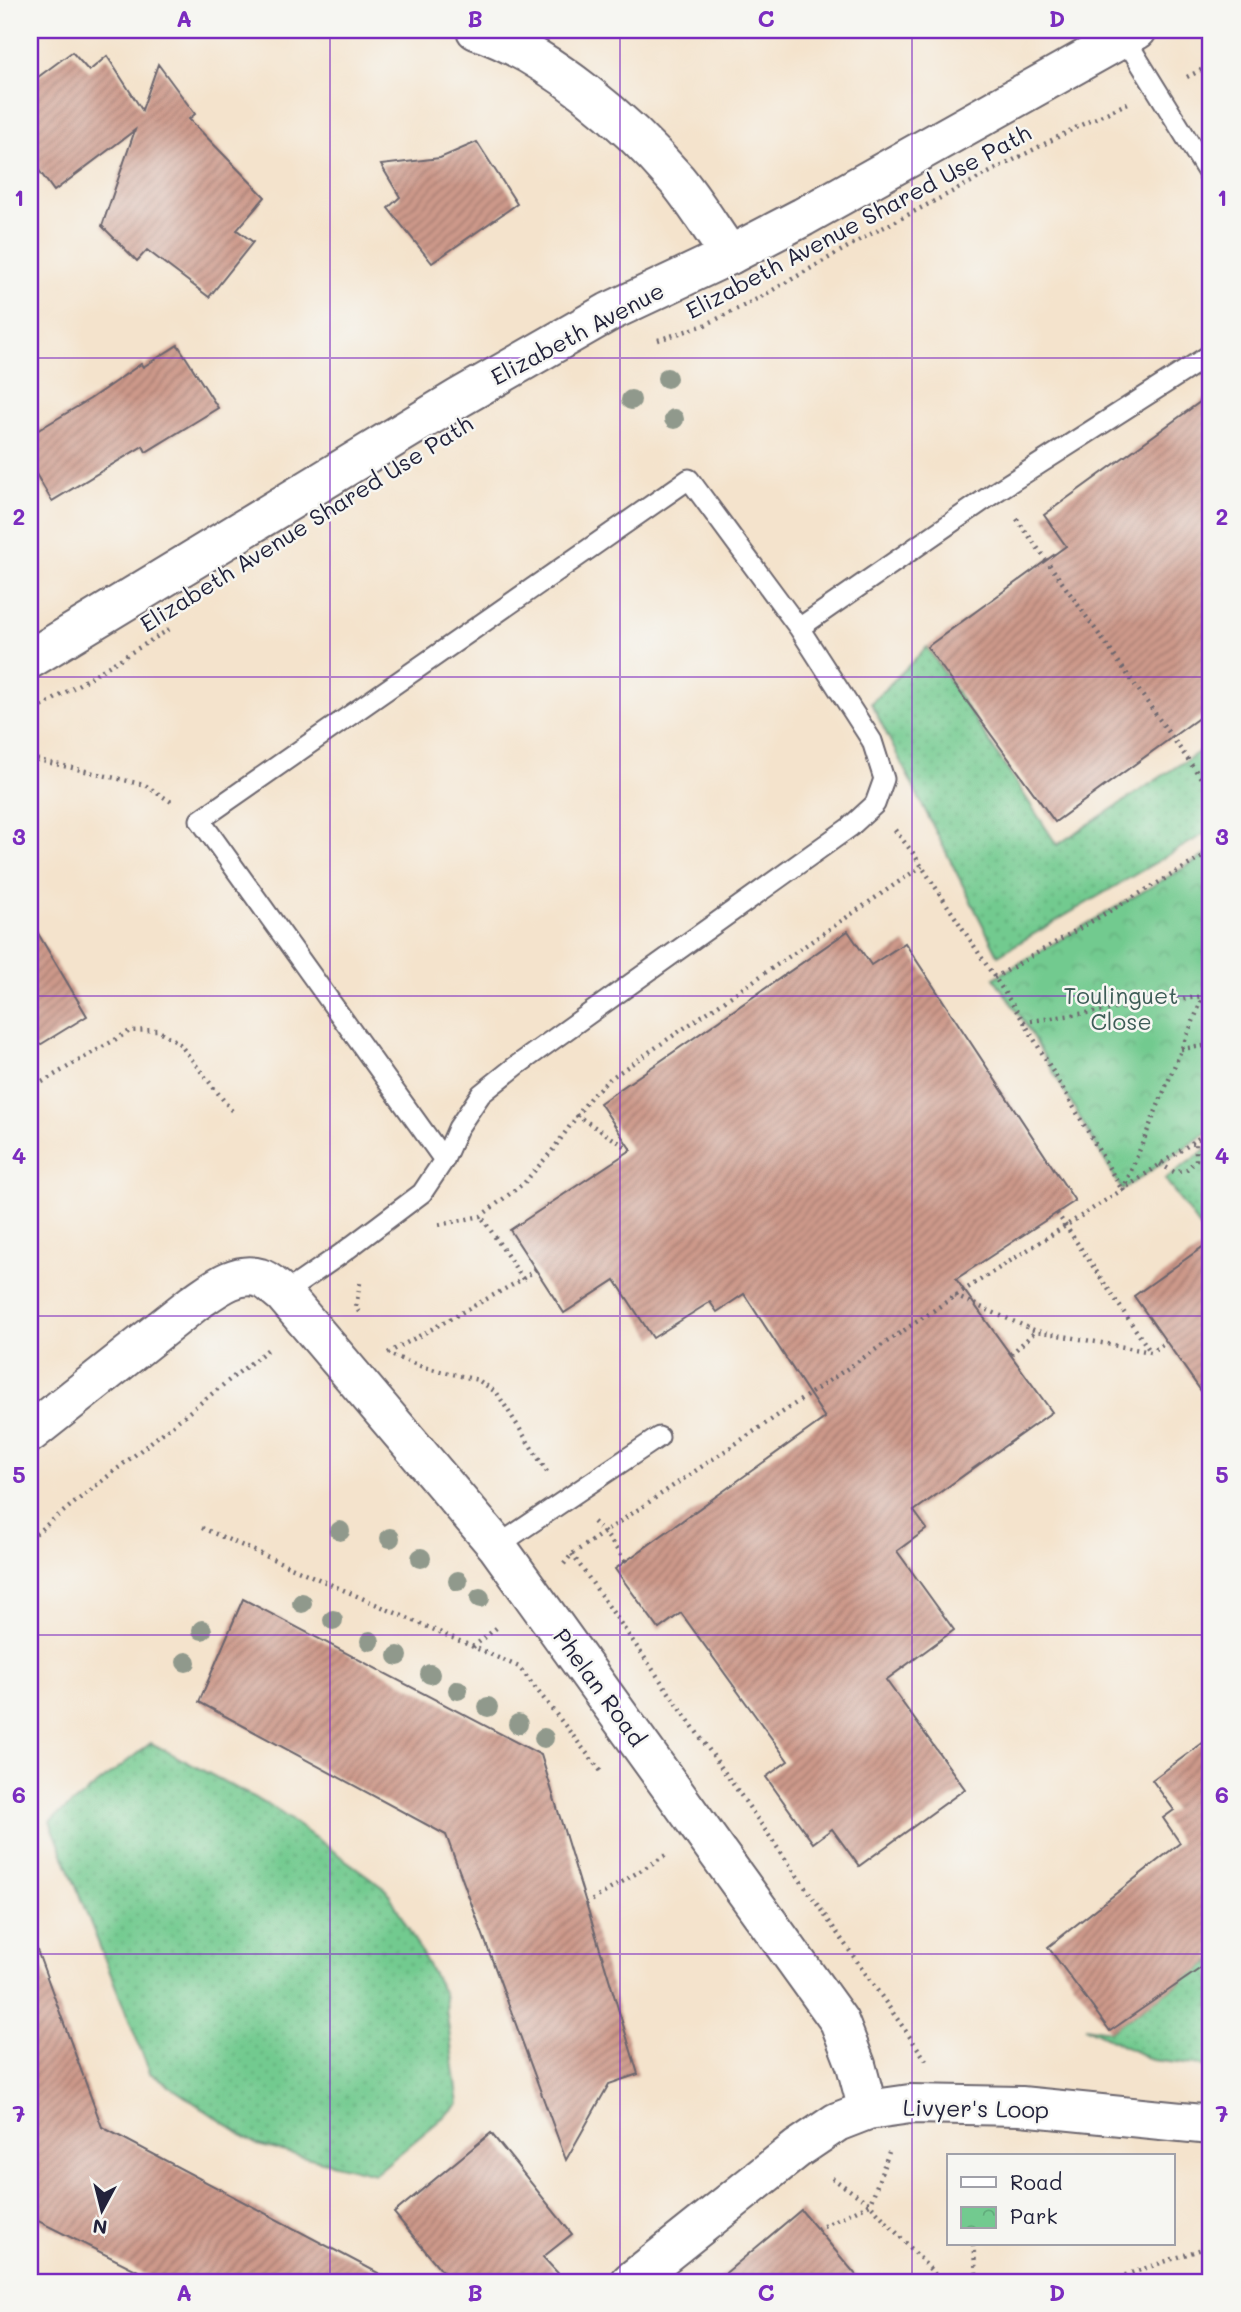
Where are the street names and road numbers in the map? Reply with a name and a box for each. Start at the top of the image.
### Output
street label: Elizabeth Avenue Shared Use Path [680,117,1036,325]
street label: Elizabeth Avenue [485,275,669,391]
street label: Elizabeth Avenue Shared Use Path [134,408,478,638]
street label: Phelan Road [547,1622,653,1752]
street label: Livyer's Loop [903,2092,1049,2124]

